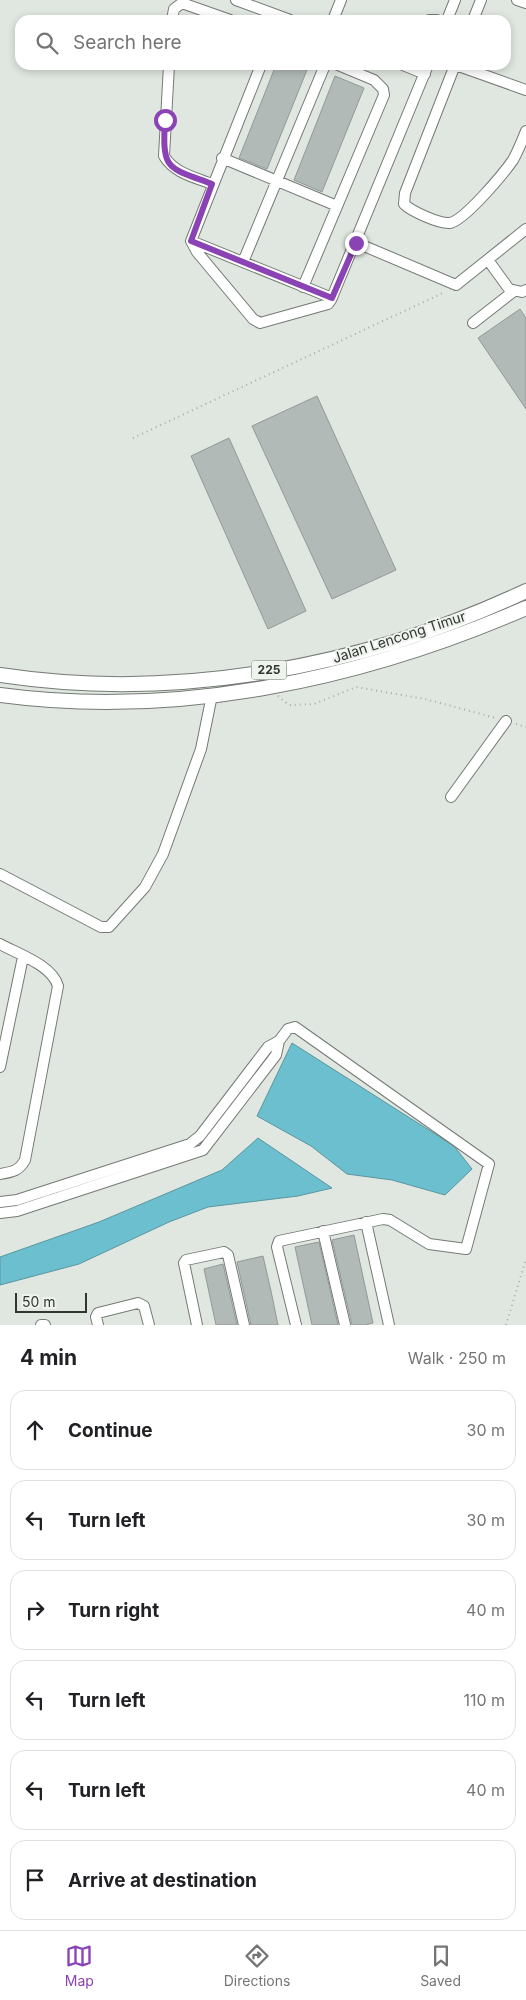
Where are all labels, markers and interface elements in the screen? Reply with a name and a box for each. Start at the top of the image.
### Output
search box [15,15,511,70]
icon: search [33,29,61,57]
text: Search here [73,31,182,54]
route start [154,109,177,132]
route end [345,232,368,255]
street label: Jalan Lencong Timur [330,607,468,666]
road number: 225 [252,660,286,680]
scale bar [15,1290,88,1313]
text: 50 m [22,1293,56,1310]
text: 4 min [20,1345,77,1370]
text: Walk · 250 m [408,1348,506,1368]
icon: ahead [21,1416,49,1444]
text: Continue [68,1419,153,1442]
text: 30 m [467,1420,505,1440]
icon: left [21,1506,49,1534]
text: Turn left [68,1509,146,1532]
text: 30 m [467,1510,505,1530]
icon: right [21,1596,49,1624]
text: Turn right [68,1599,159,1622]
text: 40 m [466,1600,505,1620]
icon: left [21,1686,49,1714]
text: Turn left [68,1689,146,1712]
text: 110 m [463,1690,505,1710]
icon: left [21,1776,49,1804]
text: Turn left [68,1779,146,1802]
text: 40 m [466,1780,505,1800]
icon: arrive [21,1866,49,1894]
text: Arrive at destination [68,1869,257,1892]
tab: Map [65,1942,94,1989]
tab: Directions [224,1942,290,1989]
tab: Saved [420,1942,461,1989]

